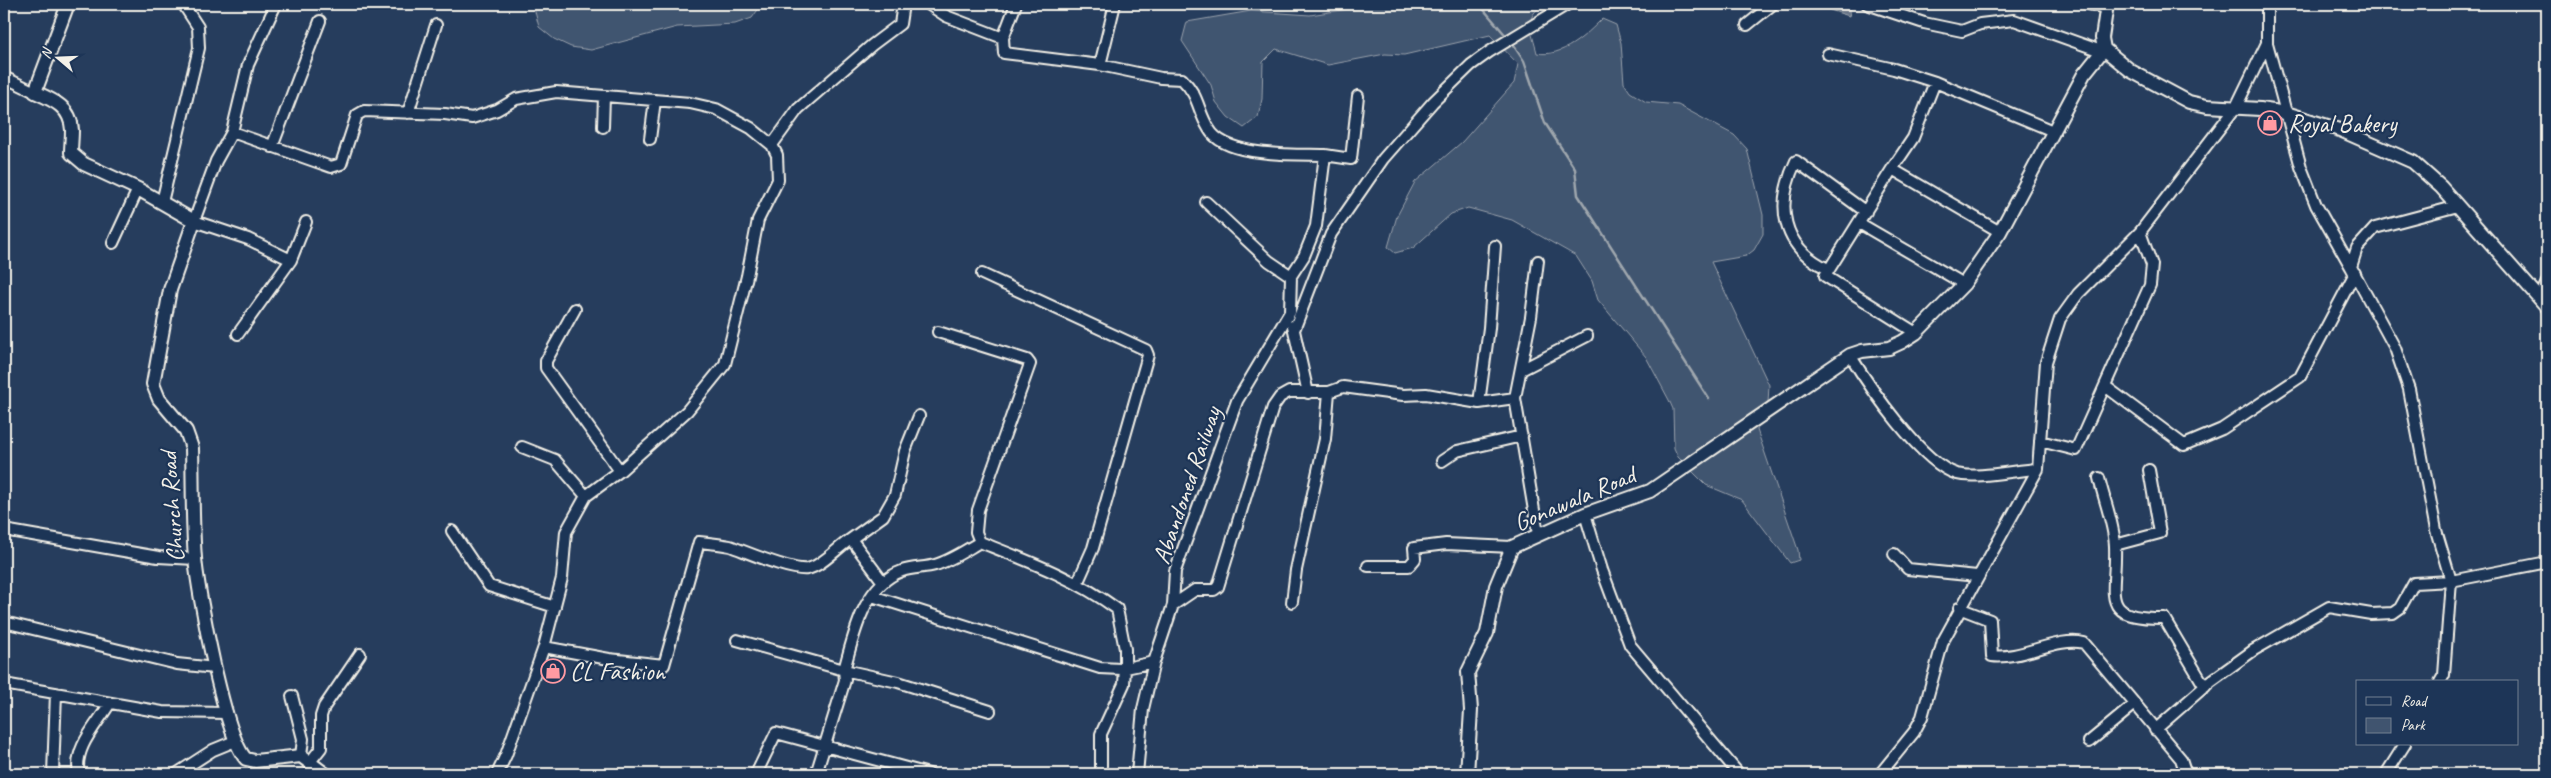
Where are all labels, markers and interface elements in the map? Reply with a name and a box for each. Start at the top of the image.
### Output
north arrow [32,32,82,82]
text: N [37,45,56,61]
place label: Royal Bakery [2288,108,2398,140]
shop icon: Royal Bakery [2257,110,2283,136]
street label: Abandoned Railway [1145,401,1229,568]
street label: Church Road [152,446,192,563]
street label: Gonawala Road [1509,457,1644,539]
place label: CL Fashion [570,656,666,688]
shop icon: CL Fashion [540,658,566,684]
legend [2356,680,2518,746]
text: Road [2401,692,2428,711]
text: Park [2401,716,2426,735]

